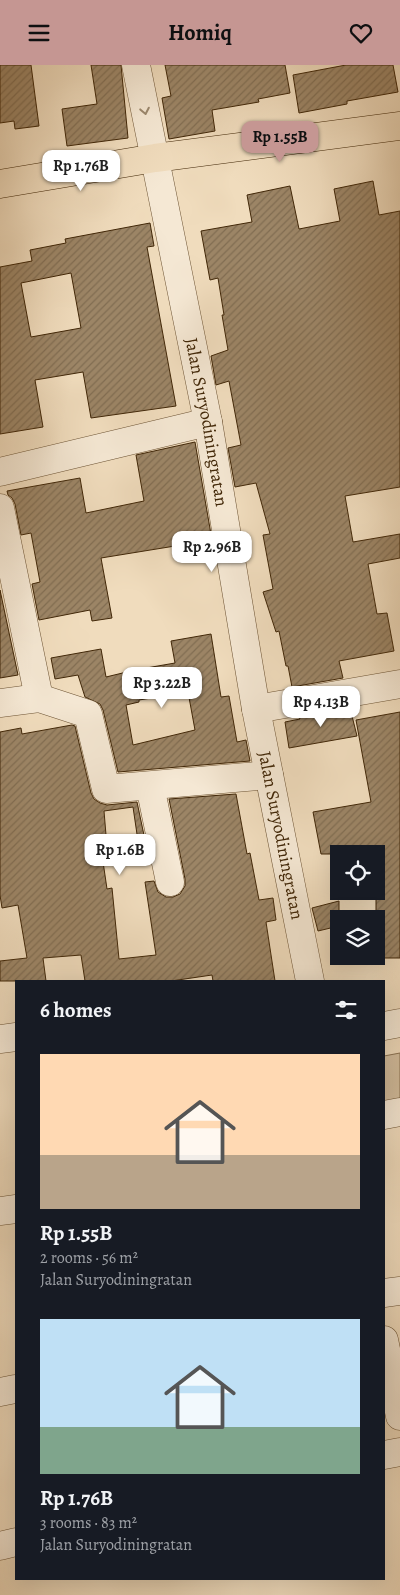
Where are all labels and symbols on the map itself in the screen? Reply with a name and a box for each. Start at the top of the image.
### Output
one-way arrow [140,107,150,116]
pin: Rp 1.55B [228,121,332,163]
pin: Rp 1.76B [29,149,133,192]
street label: Jalan Suryodiningratan [179,336,234,508]
pin: Rp 2.96B [160,531,264,573]
pin: Rp 3.22B [110,667,214,709]
pin: Rp 4.13B [269,685,373,728]
street label: Jalan Suryodiningratan [253,749,310,922]
pin: Rp 1.6B [74,833,166,876]

